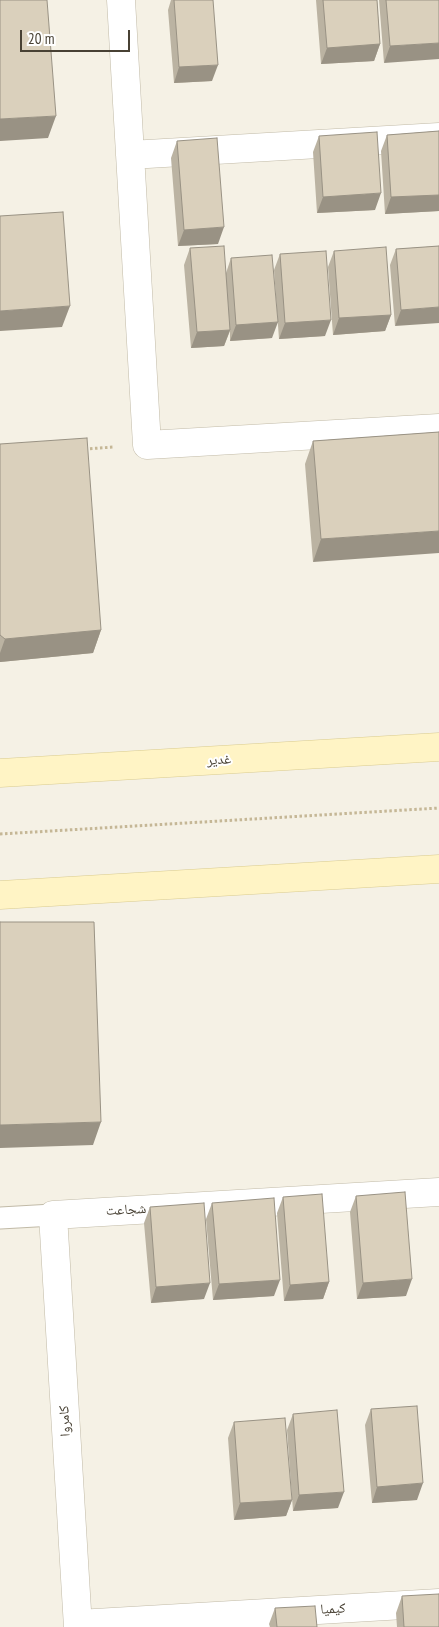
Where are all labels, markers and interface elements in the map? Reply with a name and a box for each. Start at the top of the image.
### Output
scale bar [22,20,132,52]
text: 20 m [28,29,54,48]
street label: غدیر [206,751,232,769]
street label: شجاعت [105,1201,147,1219]
street label: کامروا [56,1405,74,1437]
street label: کیمیا [320,1600,346,1618]

